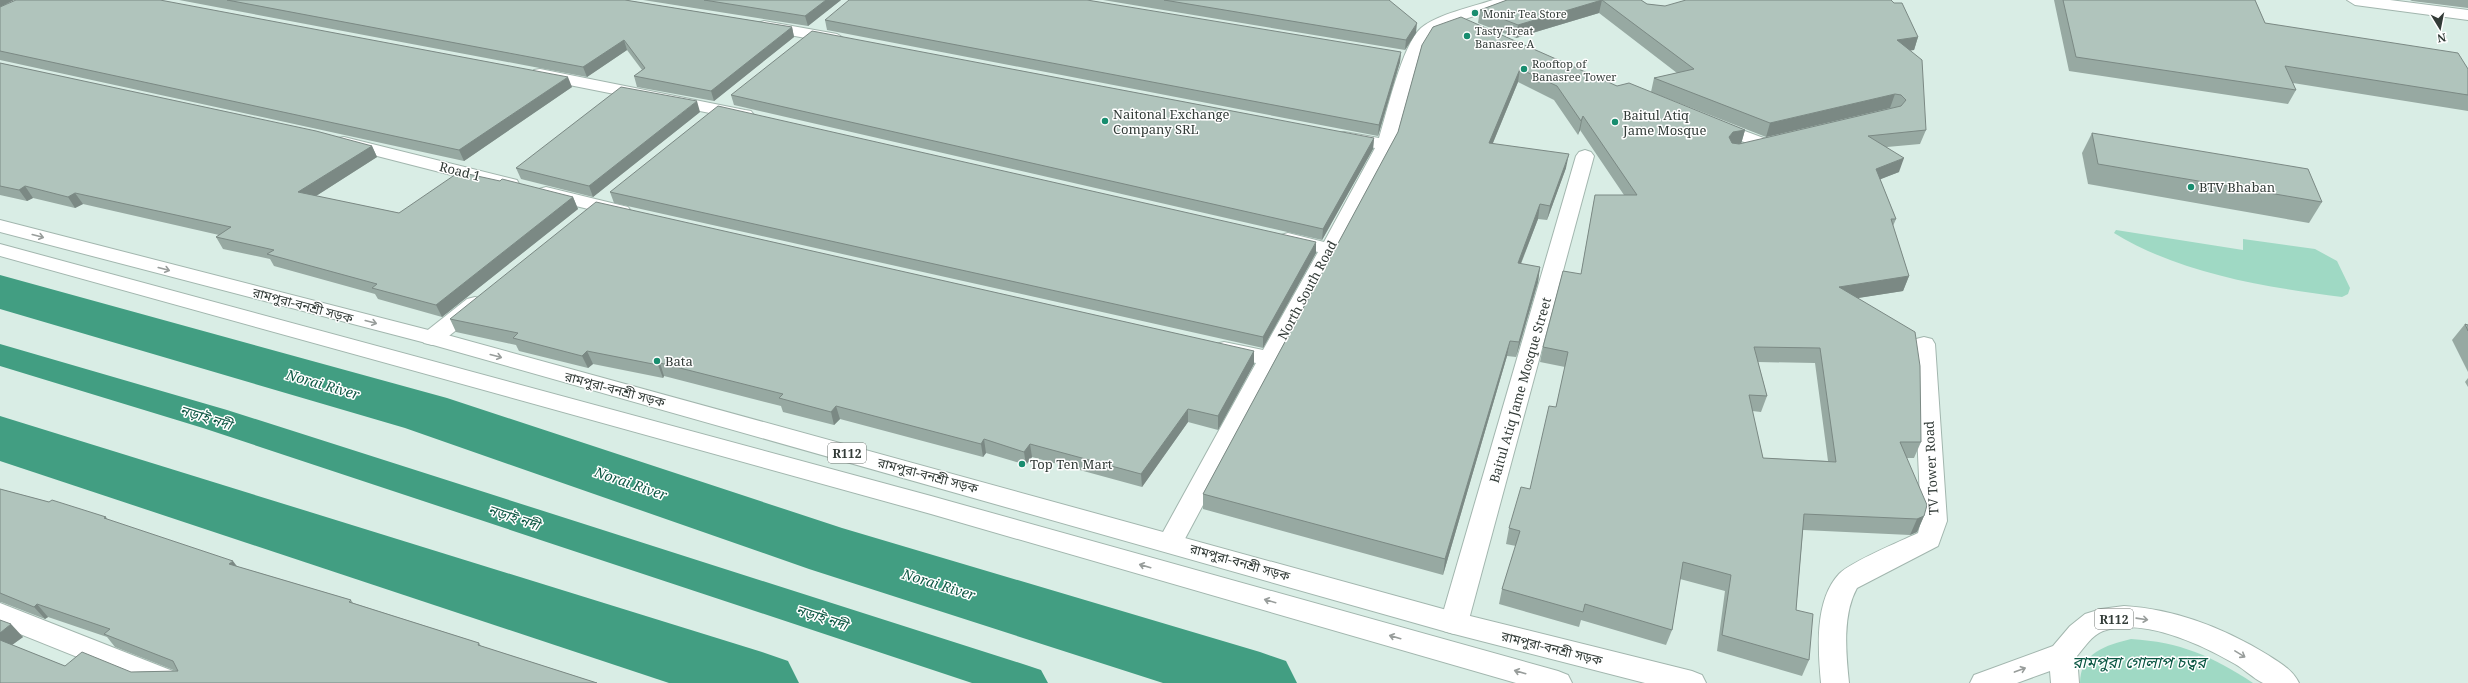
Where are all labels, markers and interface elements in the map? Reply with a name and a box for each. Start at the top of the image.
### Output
place label: Monir Tea Store [1483,6,1567,21]
marker: Monir Tea Store [1470,8,1480,18]
north arrow [2420,8,2460,48]
place label: Tasty Treat Banasree A [1475,23,1534,51]
text: N [2436,30,2447,47]
marker: Tasty Treat Banasree A [1462,31,1472,41]
place label: Rooftop of Banasree Tower [1532,56,1617,84]
marker: Rooftop of Banasree Tower [1519,64,1529,74]
place label: Naitonal Exchange Company SRL [1113,105,1230,138]
place label: Baitul Atiq Jame Mosque [1622,106,1706,139]
marker: Naitonal Exchange Company SRL [1100,116,1110,126]
marker: Baitul Atiq Jame Mosque [1610,117,1620,127]
street label: Road 1 [437,157,483,185]
place label: BTV Bhaban [2199,178,2276,196]
marker: BTV Bhaban [2186,182,2196,192]
one-way arrow [31,233,44,240]
street label: North South Road [1273,237,1341,343]
one-way arrow [157,266,170,273]
street label: রামপুরা-বনশ্রী সড়ক [250,283,356,327]
street label: Baitul Atiq Jame Mosque Street [1485,295,1555,485]
one-way arrow [364,319,377,327]
place label: Bata [665,352,693,370]
one-way arrow [490,353,503,360]
marker: Bata [652,356,662,366]
water label: Norai River [283,364,362,404]
street label: রামপুরা-বনশ্রী সড়ক [562,367,668,411]
water label: নড়াই নদী [178,400,237,435]
street label: TV Tower Road [1920,421,1942,515]
road number: R112 [828,443,866,463]
street label: রামপুরা-বনশ্রী সড়ক [875,453,981,497]
place label: Top Ten Mart [1030,455,1113,473]
marker: Top Ten Mart [1017,459,1027,469]
water label: Norai River [591,461,670,504]
water label: নড়াই নদী [486,500,545,535]
street label: রামপুরা-বনশ্রী সড়ক [1187,539,1293,585]
one-way arrow [1139,562,1152,569]
water label: Norai River [899,564,978,604]
one-way arrow [1264,597,1277,605]
water label: নড়াই নদী [794,600,853,635]
road number: R112 [2095,609,2133,629]
one-way arrow [2136,615,2149,623]
street label: রামপুরা-বনশ্রী সড়ক [1499,627,1605,669]
one-way arrow [1389,633,1402,640]
one-way arrow [2234,650,2246,658]
park label: রামপুরা গোলাপ চত্বর [2072,651,2209,673]
one-way arrow [2014,665,2026,673]
one-way arrow [1514,668,1527,675]

